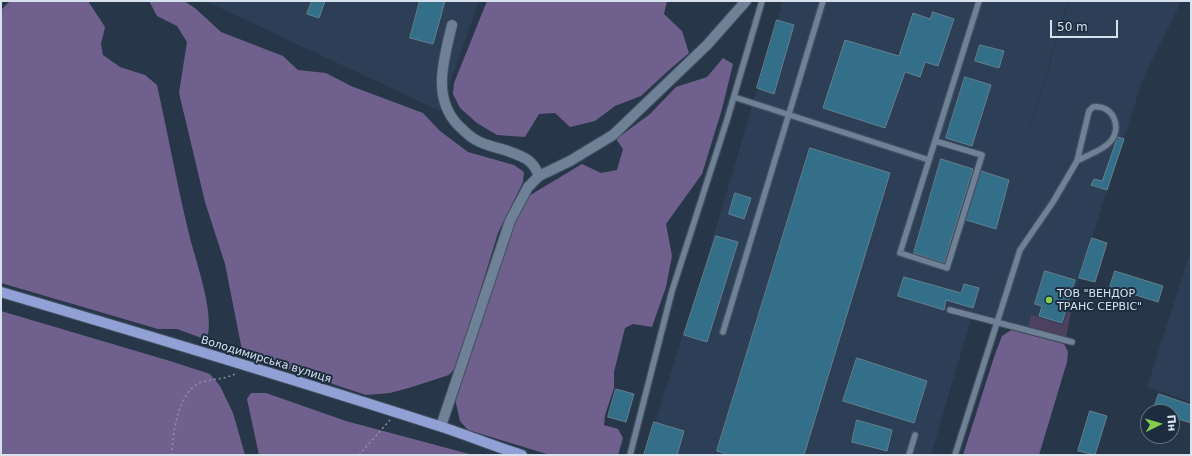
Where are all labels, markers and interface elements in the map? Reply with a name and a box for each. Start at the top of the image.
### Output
scale bar [1052,12,1120,38]
text: 50 m [1057,20,1088,34]
place label: ТОВ "ВЕНДОР ТРАНС СЕРВІС" [1057,287,1142,313]
marker: ТОВ "ВЕНДОР ТРАНС СЕРВІС" [1044,295,1054,305]
street label: Володимирська вулиця [199,334,333,386]
north arrow [1140,404,1180,444]
text: Пн [1164,414,1179,432]

